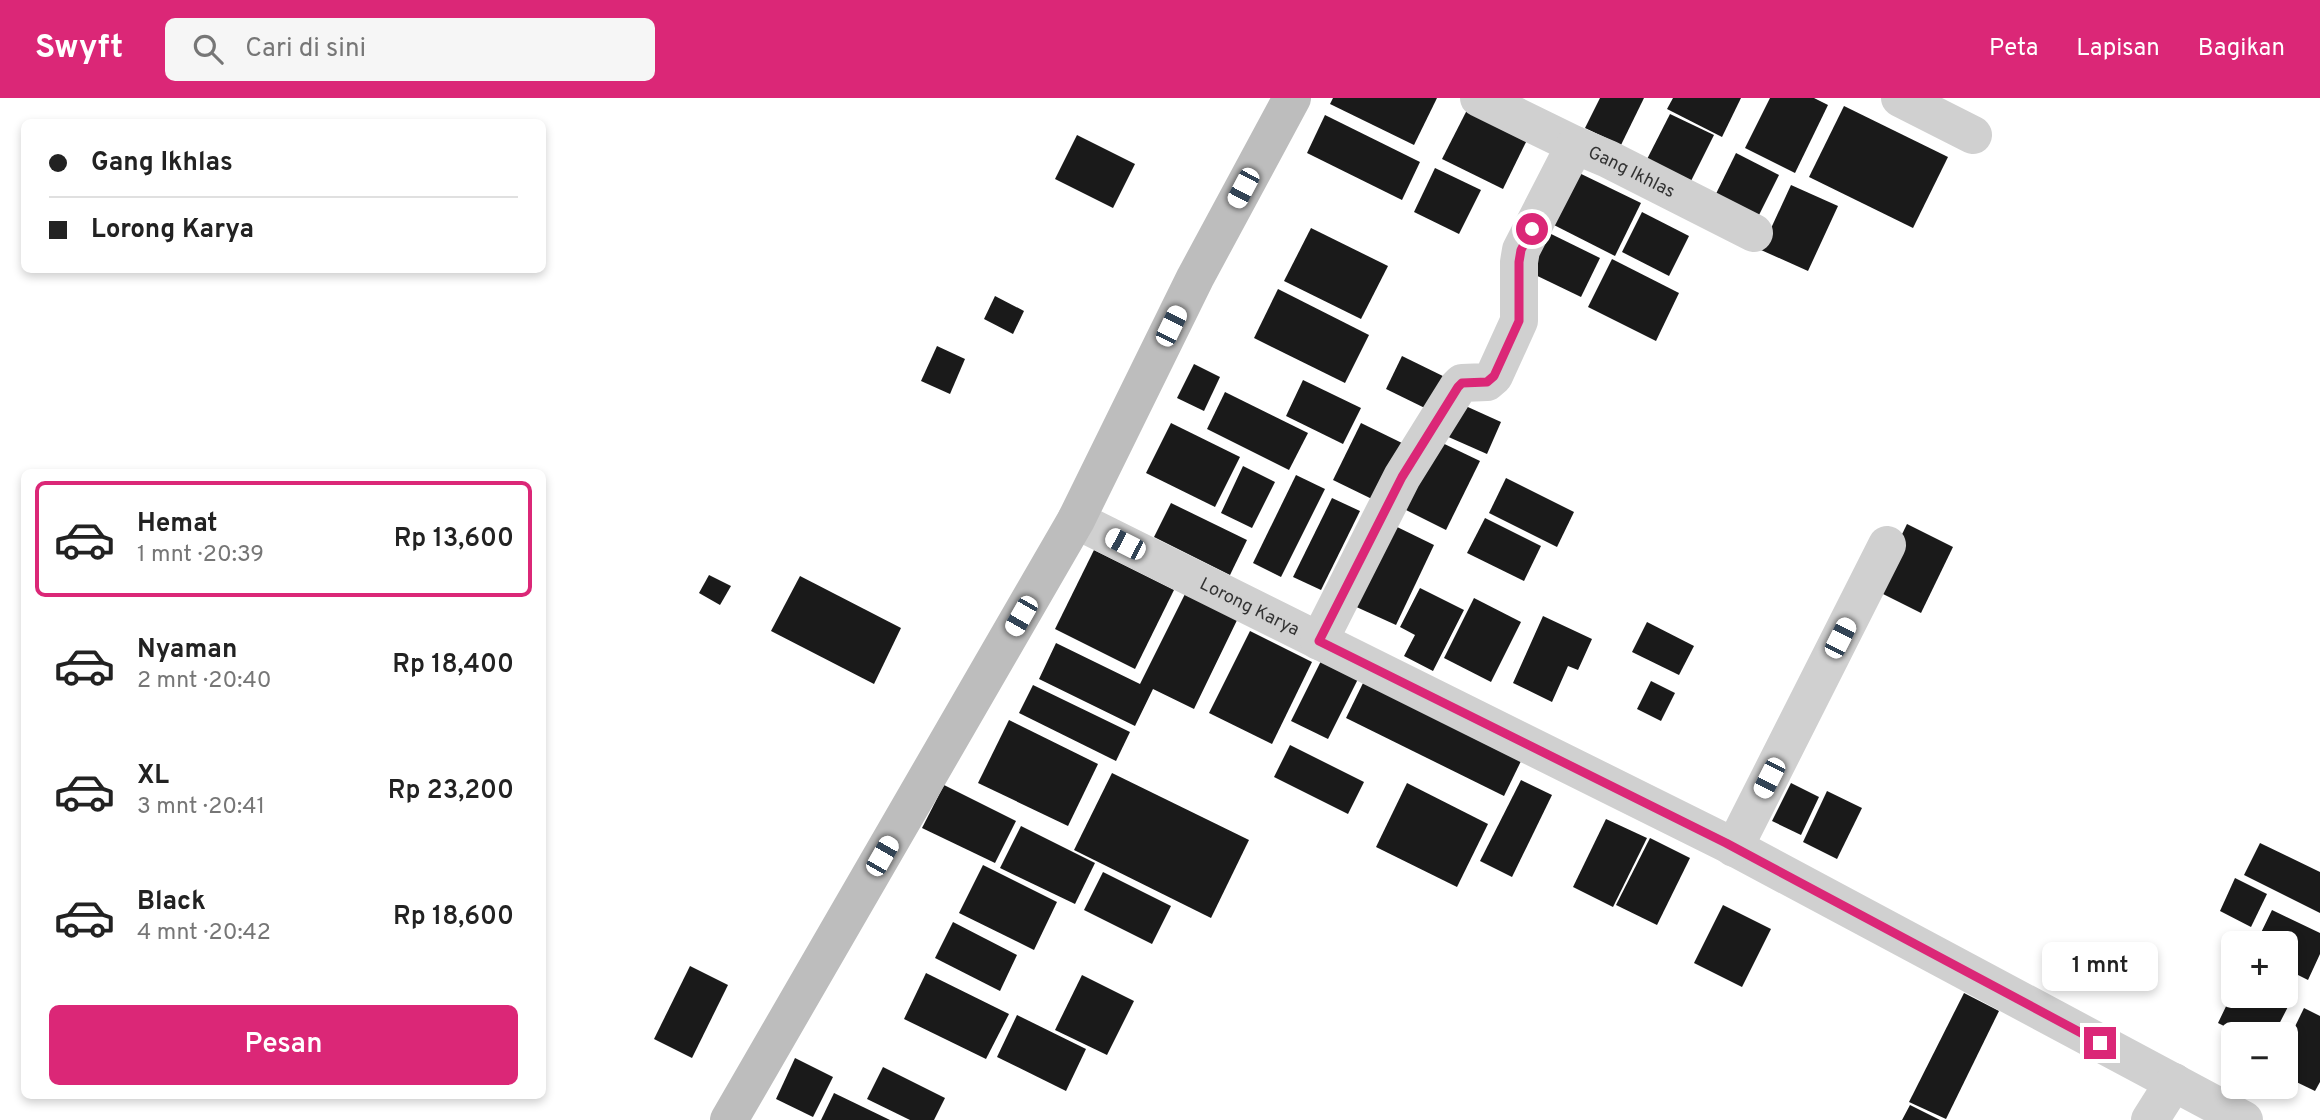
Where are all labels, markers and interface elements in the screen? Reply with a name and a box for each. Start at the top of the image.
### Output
search box [165,18,655,81]
text: Swyft [35,28,123,70]
icon: search [189,30,227,68]
text: Cari di sini [245,33,366,66]
text: Peta [1989,34,2038,64]
text: Lapisan [2076,34,2160,64]
text: Bagikan [2198,34,2285,64]
street label: Gang Ikhlas [1584,142,1678,204]
text: Gang Ikhlas [91,147,233,180]
car [1224,165,1263,211]
route start [1516,213,1548,245]
text: Lorong Karya [91,214,254,247]
car [1153,303,1190,349]
icon: car [53,508,116,571]
text: Hemat [137,508,217,541]
text: Rp 13,600 [394,523,514,556]
car [1102,525,1149,563]
text: 1 mnt · 20:39 [137,541,264,570]
street label: Lorong Karya [1195,573,1303,642]
car [1002,593,1041,639]
car [1822,615,1859,661]
icon: car [53,634,116,697]
text: Nyaman [137,634,237,667]
text: Rp 18,400 [392,649,514,682]
text: 2 mnt · 20:40 [137,667,271,696]
car [1751,755,1788,801]
icon: car [53,760,116,823]
text: XL [137,760,169,793]
text: Rp 23,200 [388,775,514,808]
text: 3 mnt · 20:41 [137,793,265,822]
car [863,833,902,879]
icon: car [53,886,116,949]
text: Black [137,886,206,919]
text: Rp 18,600 [393,901,514,934]
text: 4 mnt · 20:42 [137,919,271,948]
map controls [2221,931,2298,1099]
button: + [2221,931,2298,1008]
callout: 1 mnt [2042,942,2158,990]
text: 1 mnt [2072,952,2128,981]
button: Pesan [49,1005,518,1085]
button: − [2221,1022,2298,1099]
route end [2084,1027,2116,1059]

